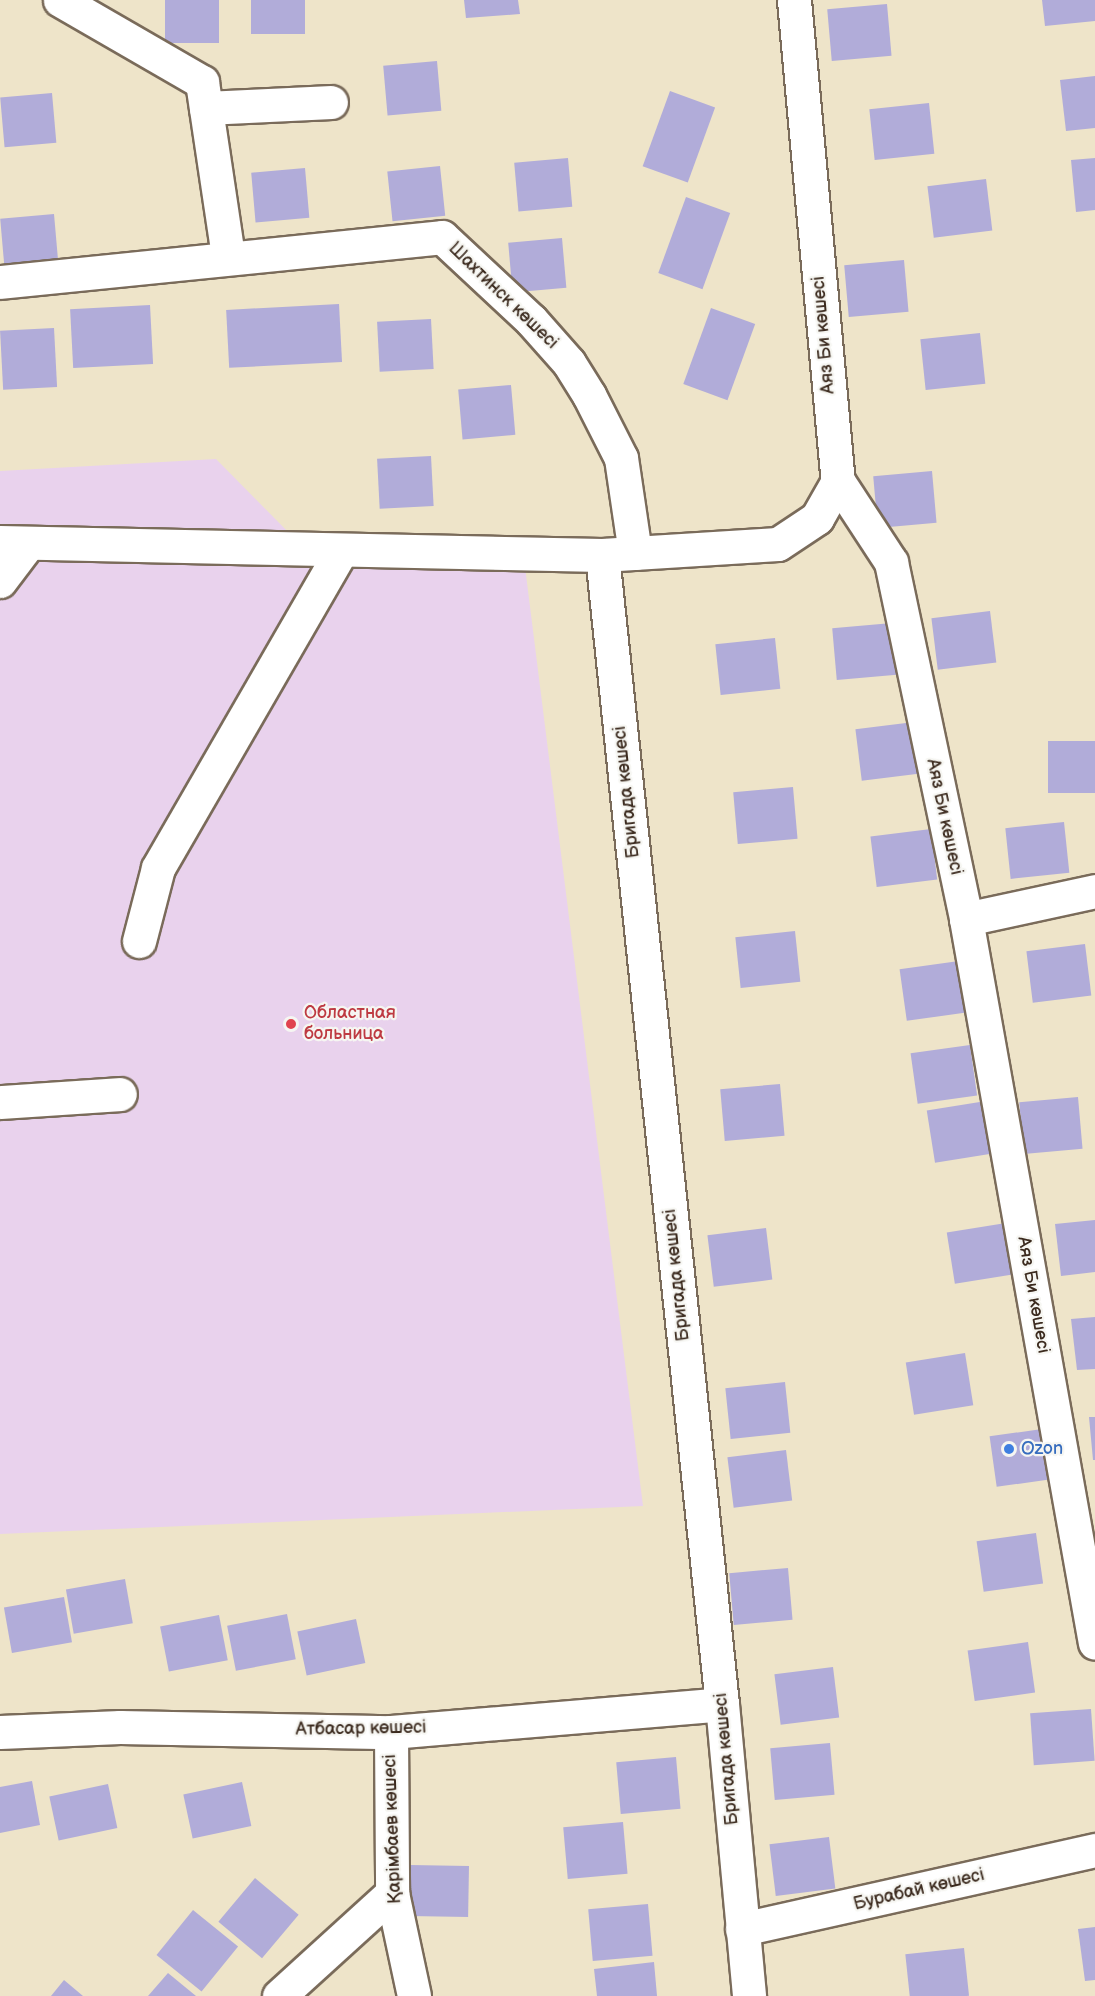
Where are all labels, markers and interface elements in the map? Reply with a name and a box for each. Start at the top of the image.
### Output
street label: Шахтинск көшесі [444,238,562,354]
street label: Аяз Би көшесі [808,275,840,395]
street label: Бригада көшесі [609,725,645,859]
street label: Аяз Би көшесі [921,757,967,877]
place label: Областная больница [304,1003,396,1046]
marker: Областная больница [282,1015,300,1033]
street label: Бригада көшесі [659,1208,695,1342]
street label: Аяз Би көшесі [1012,1235,1054,1355]
place label: Ozon [1021,1438,1063,1460]
marker: Ozon [1002,1442,1016,1456]
street label: Бригада көшесі [710,1692,744,1826]
street label: Атбасар көшесі [295,1717,427,1741]
street label: Қарімбаев көшесі [380,1754,406,1904]
street label: Бурабай көшесі [851,1864,987,1916]

